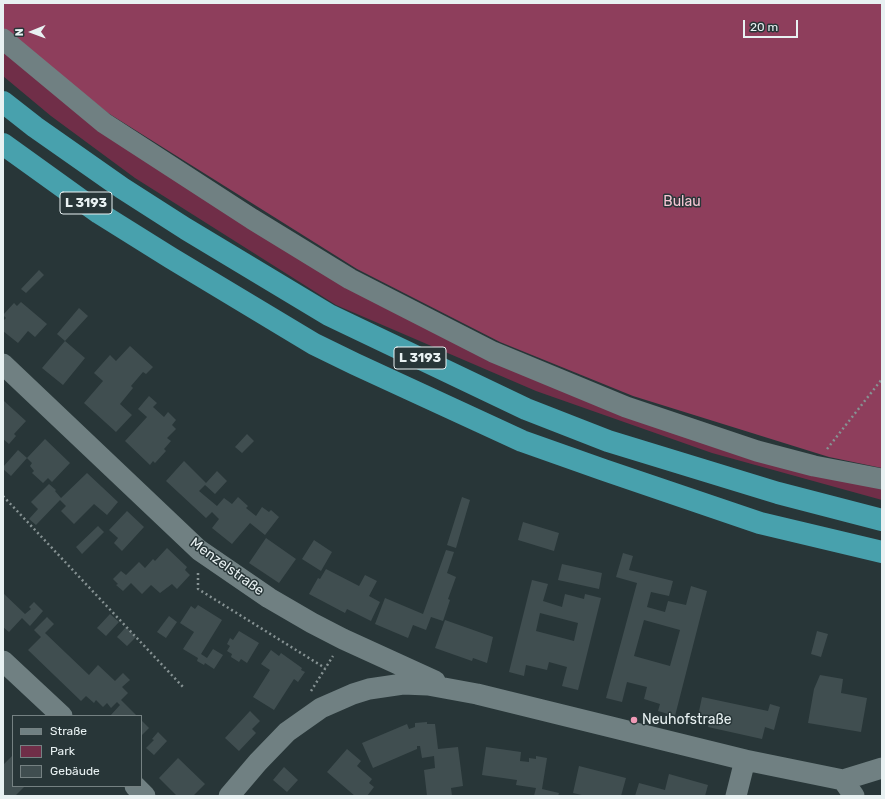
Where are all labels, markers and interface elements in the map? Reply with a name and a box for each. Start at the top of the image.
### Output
north arrow [12,12,52,52]
scale bar [745,12,800,38]
text: 20 m [750,20,778,34]
text: N [13,28,26,36]
road number: L 3193 [60,192,112,214]
park label: Bulau [663,194,701,210]
road number: L 3193 [394,347,446,369]
street label: Menzelstraße [187,535,267,599]
place label: Neuhofstraße [642,712,731,728]
legend [12,715,142,787]
marker: Neuhofstraße [629,715,639,725]
text: Straße [50,724,87,738]
text: Park [50,744,75,758]
text: Gebäude [50,764,100,778]

